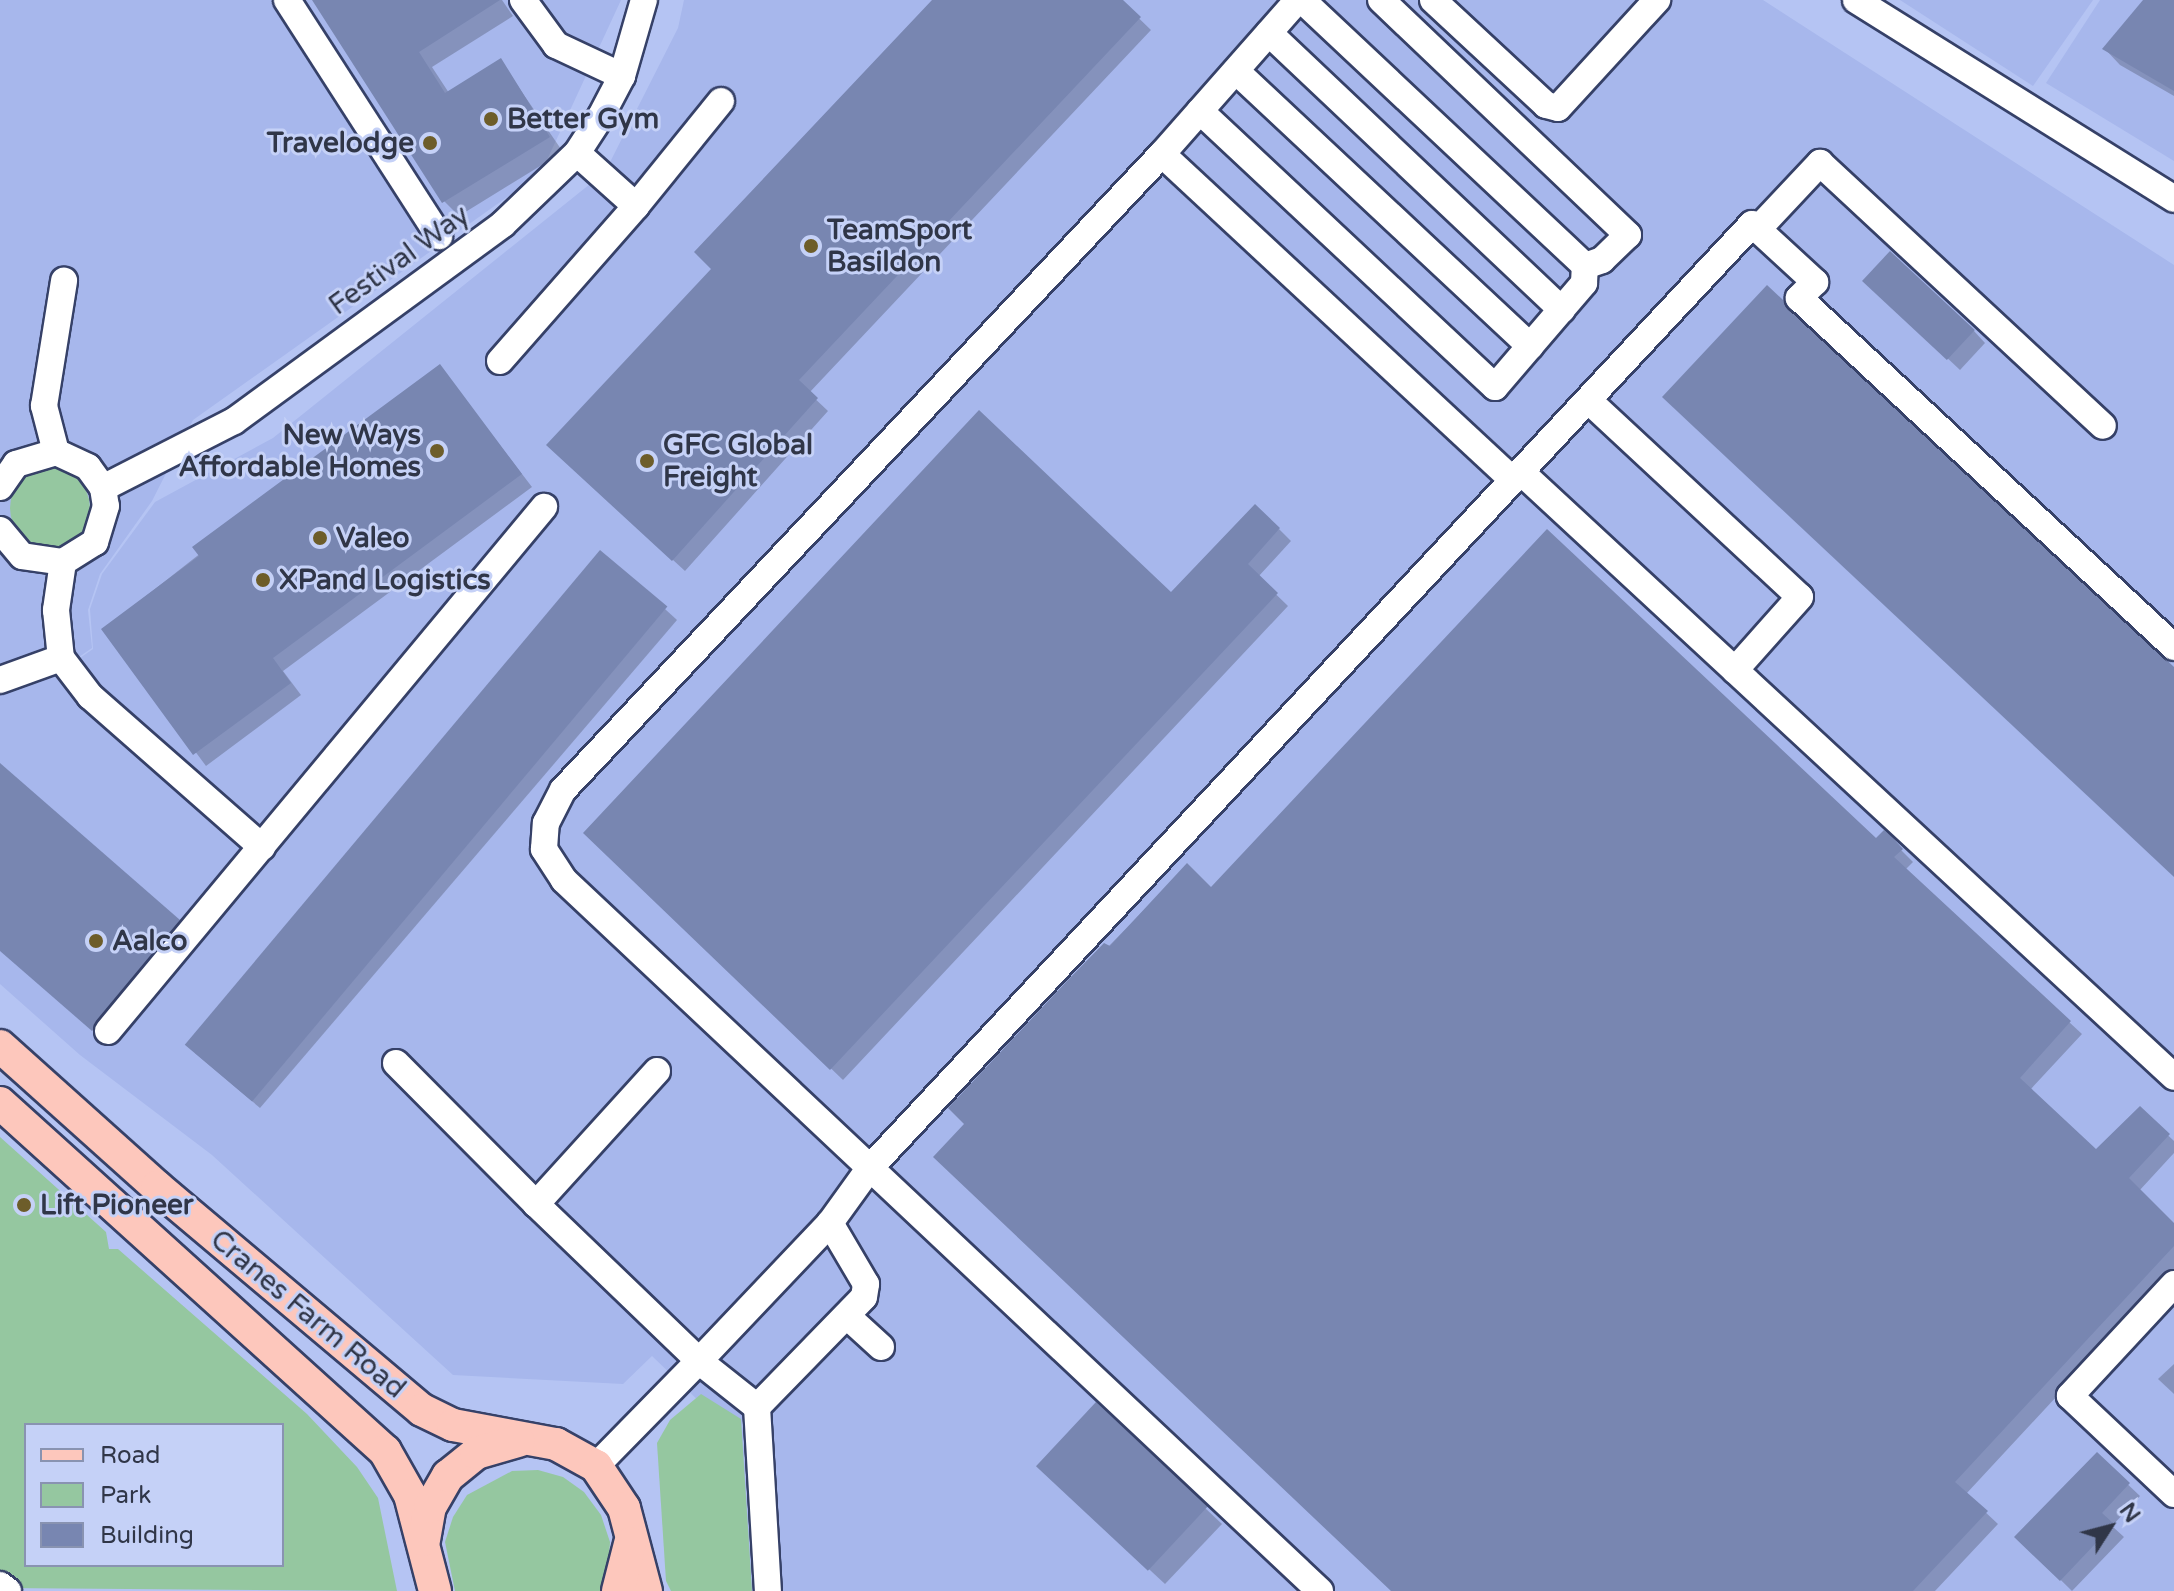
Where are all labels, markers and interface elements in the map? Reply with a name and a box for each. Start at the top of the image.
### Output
place label: Better Gym [507,102,659,136]
marker: Better Gym [482,110,500,128]
place label: Travelodge [267,126,414,160]
marker: Travelodge [421,134,439,152]
street label: Festival Way [322,198,476,322]
place label: TeamSport Basildon [827,213,972,279]
marker: TeamSport Basildon [802,237,820,255]
place label: New Ways Affordable Homes [179,418,421,484]
place label: GFC Global Freight [663,428,813,494]
marker: New Ways Affordable Homes [428,442,446,460]
marker: GFC Global Freight [638,452,656,470]
place label: Valeo [336,521,409,555]
marker: Valeo [311,529,329,547]
place label: XPand Logistics [279,563,491,597]
marker: XPand Logistics [254,571,272,589]
place label: Aalco [112,924,187,958]
marker: Aalco [87,932,105,950]
place label: Lift Pioneer [40,1188,194,1222]
marker: Lift Pioneer [15,1196,33,1214]
street label: Cranes Farm Road [204,1223,412,1405]
legend [24,1423,284,1567]
text: Road [100,1441,160,1470]
text: Park [100,1481,151,1510]
north arrow [2070,1487,2150,1567]
text: N [2114,1498,2145,1528]
text: Building [100,1521,194,1550]

